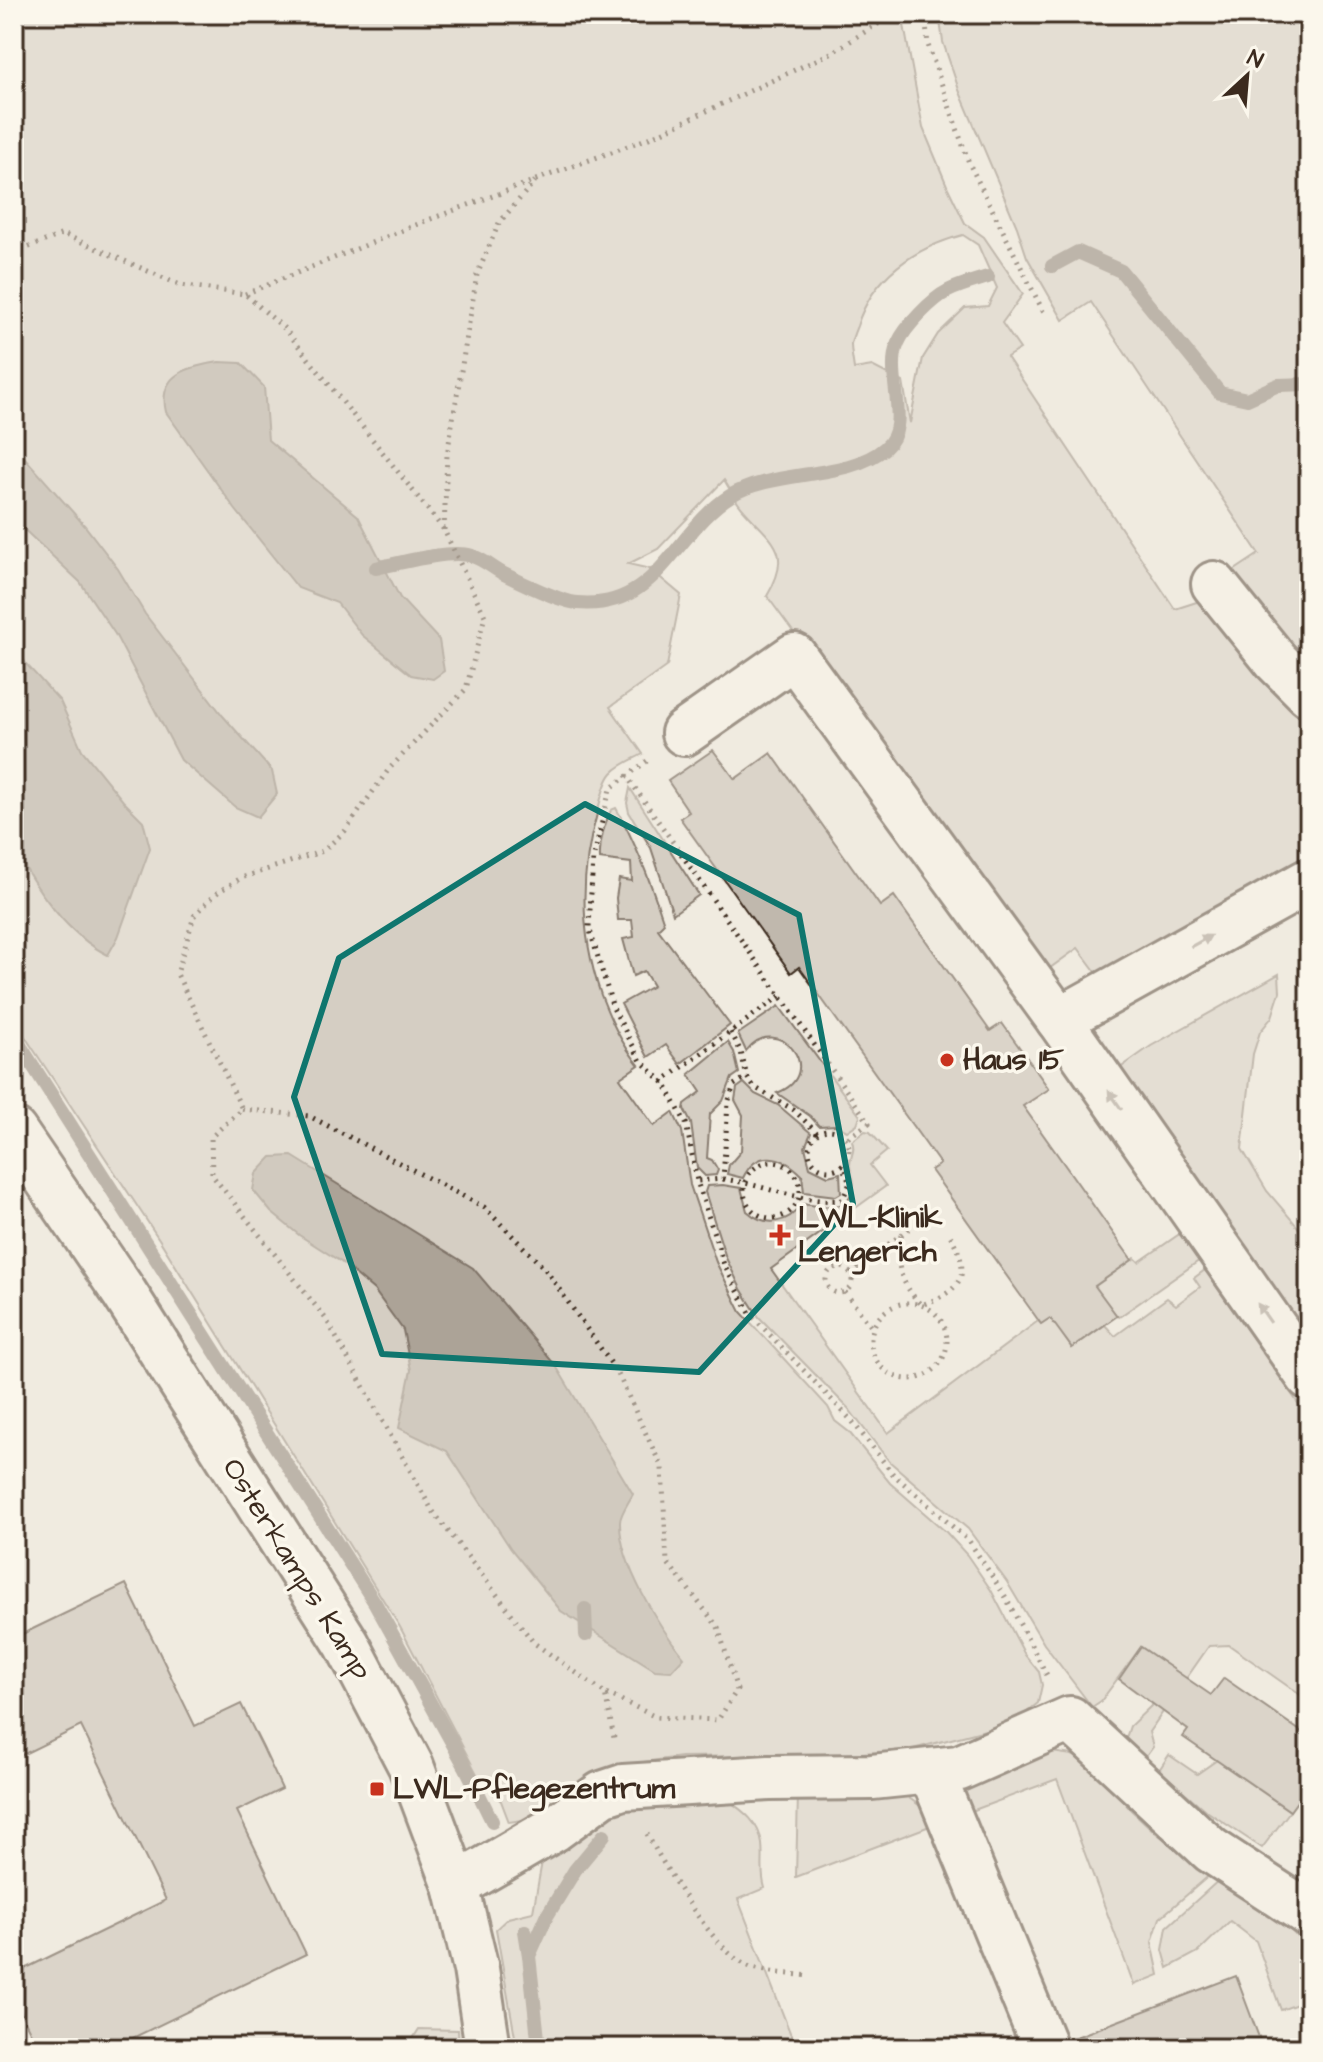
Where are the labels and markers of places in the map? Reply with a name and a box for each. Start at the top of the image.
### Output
place label: Haus 15 [963,1039,1065,1081]
marker: Haus 15 [938,1051,956,1069]
place label: LWL-Klinik Lengerich [798,1197,943,1275]
marker: LWL-Klinik Lengerich [769,1224,791,1246]
place label: LWL-Pflegezentrum [393,1768,676,1812]
marker: LWL-Pflegezentrum [368,1780,386,1798]

